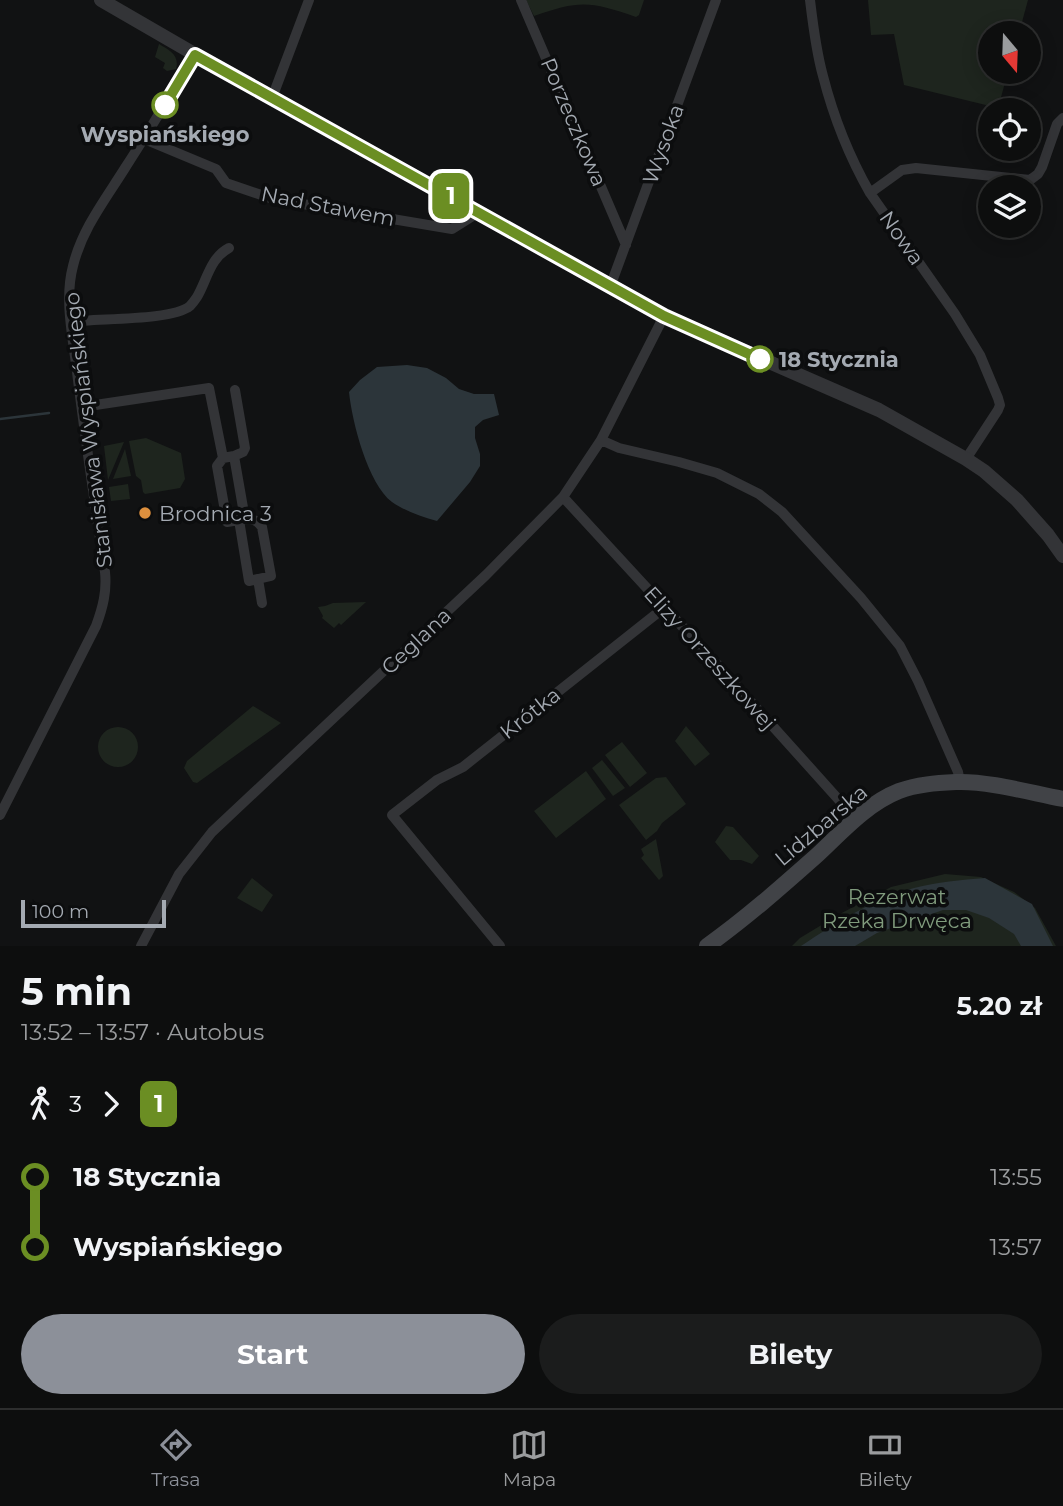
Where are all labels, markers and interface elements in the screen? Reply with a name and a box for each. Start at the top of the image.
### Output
north arrow [978,21,1041,84]
map controls [978,21,1041,238]
street label: Porzeczkowa [536,54,612,190]
marker: Wyspiańskiego [152,92,178,118]
button: locate [978,98,1041,161]
street label: Wysoka [637,101,689,187]
place label: Wyspiańskiego [80,122,250,147]
line badge: 1 [428,173,474,219]
button: layers [978,175,1041,238]
street label: Nad Stawem [259,181,397,231]
text: 1 [446,181,456,210]
street label: Nowa [874,206,930,270]
street label: Stanisława Wyspiańskiego [59,291,117,569]
marker: 18 Stycznia [747,346,773,372]
place label: 18 Stycznia [779,347,899,372]
place label: Brodnica 3 [159,501,272,526]
marker: Brodnica 3 [137,505,153,521]
street label: Elizy Orzeszkowej [639,581,781,735]
street label: Ceglana [376,602,456,680]
street label: Krótka [495,682,565,744]
street label: Lidzbarska [770,779,872,871]
park label: Rezerwat Rzeka Drwęca [822,884,972,933]
scale bar [21,897,166,929]
text: 100 m [32,900,89,923]
text: 5 min [21,968,132,1015]
text: 5.20 zł [956,990,1042,1022]
text: 13:52 – 13:57 · Autobus [21,1018,264,1046]
icon: walk [21,1085,59,1123]
icon: forward [92,1085,130,1123]
text: 1 [154,1089,163,1118]
text: 3 [69,1090,82,1118]
text: 18 Stycznia [73,1161,221,1193]
text: 13:55 [990,1163,1042,1191]
text: Wyspiańskiego [73,1231,282,1263]
text: 13:57 [990,1233,1042,1261]
button: Start [21,1314,525,1394]
button: Bilety [539,1314,1042,1394]
tab: Trasa [151,1426,200,1491]
tab: Mapa [503,1426,556,1491]
tab: Bilety [858,1426,912,1491]

